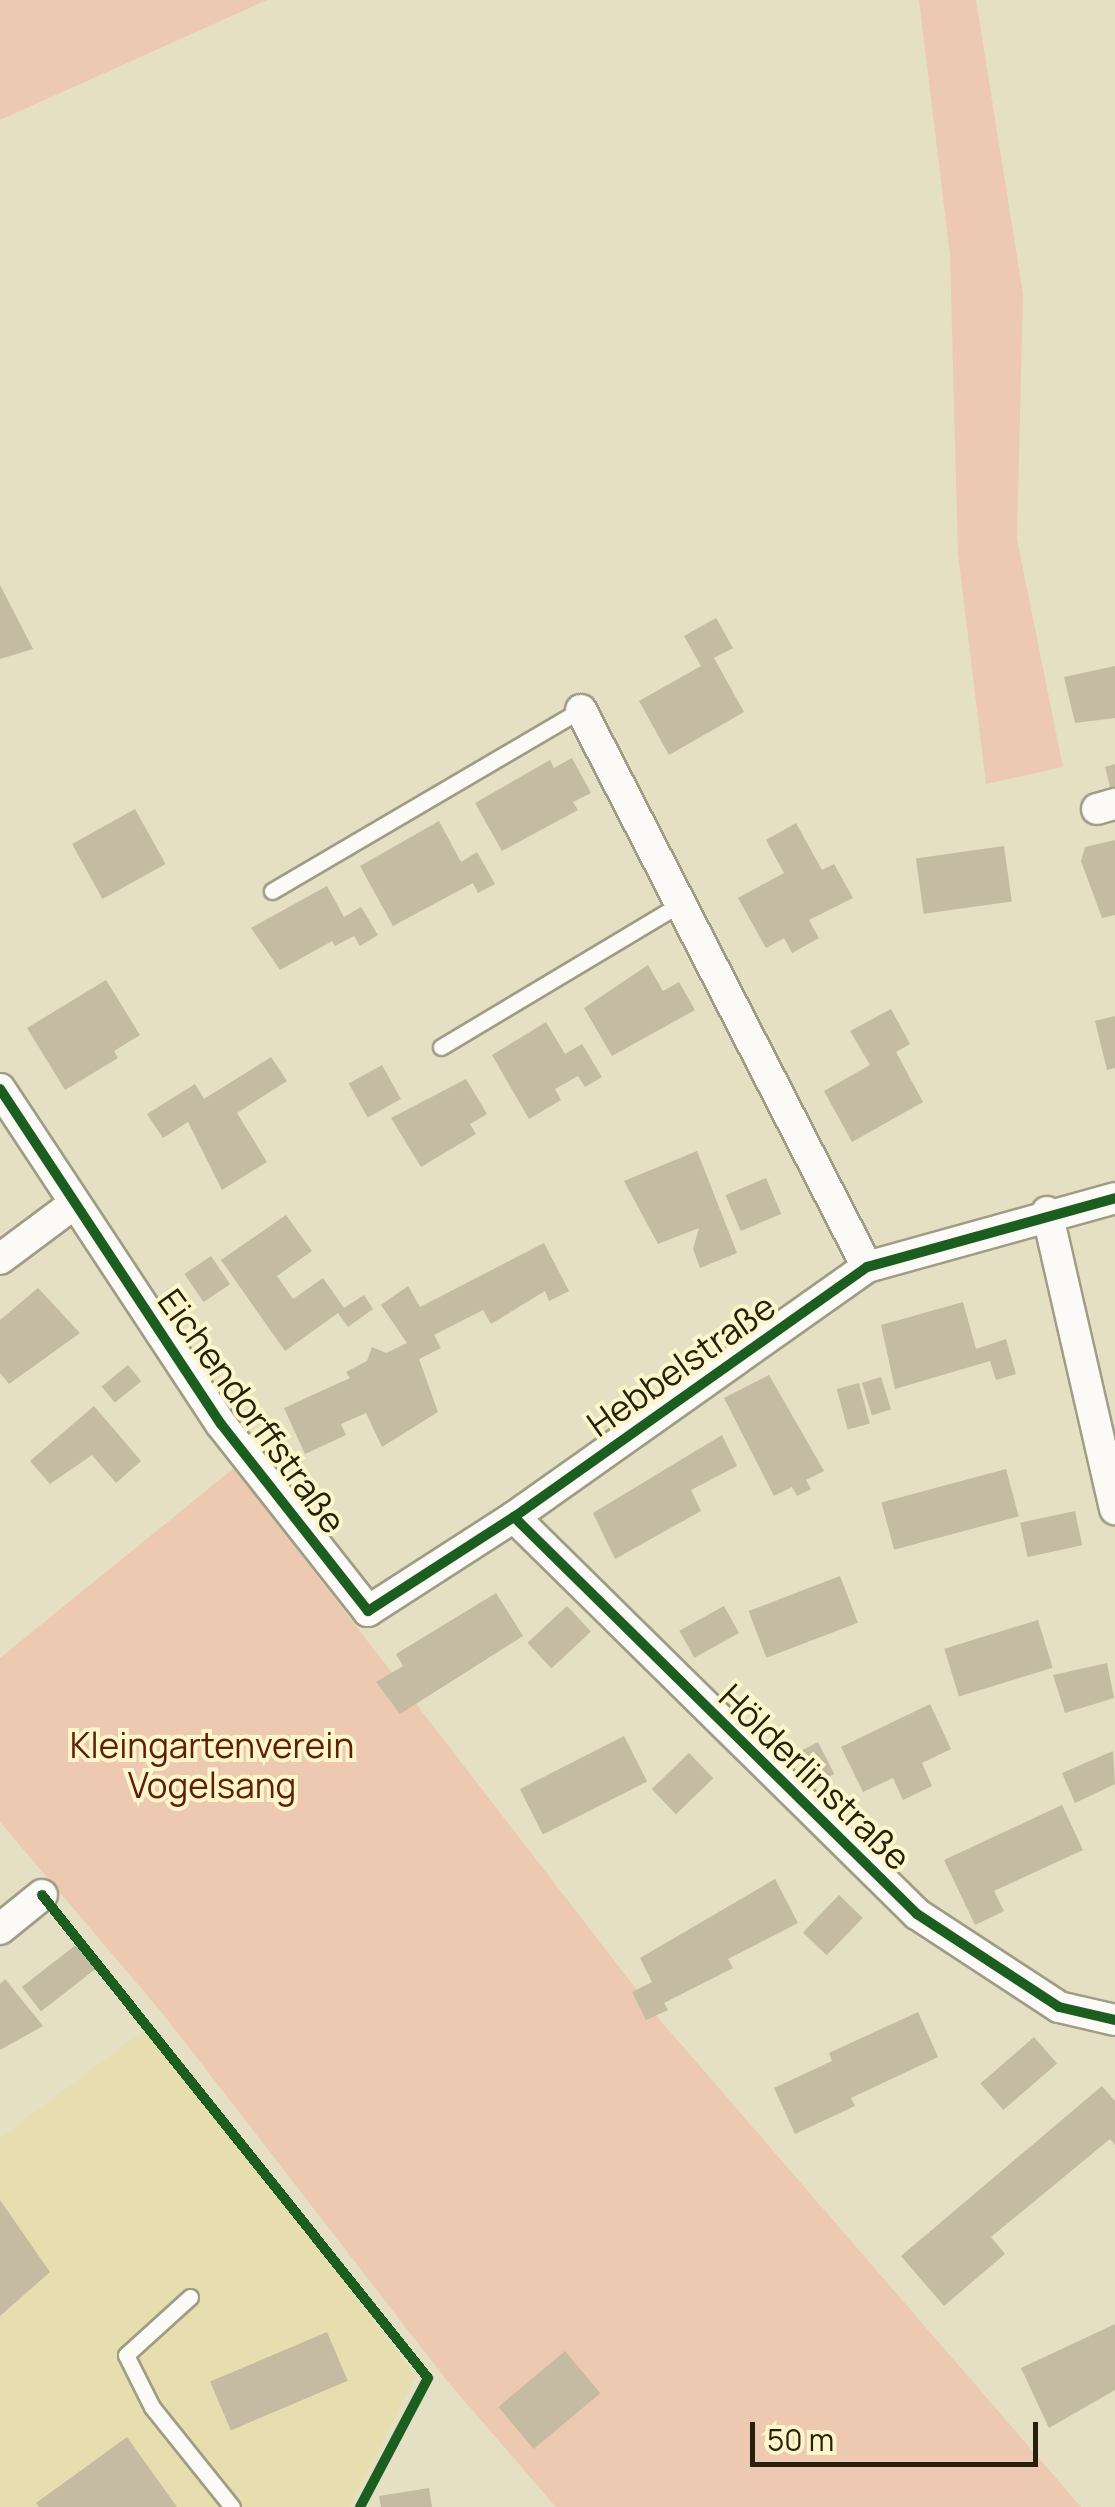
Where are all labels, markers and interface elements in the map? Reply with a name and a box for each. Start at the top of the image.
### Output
street label: Eichendorffstraße [149,1281,355,1541]
street label: Hebbelstraße [579,1285,783,1445]
street label: Hölderlinstraße [711,1675,919,1879]
park label: Kleingartenverein Vogelsang [70,1724,354,1806]
scale bar [755,2402,1042,2464]
text: 50 m [767,2419,834,2460]

